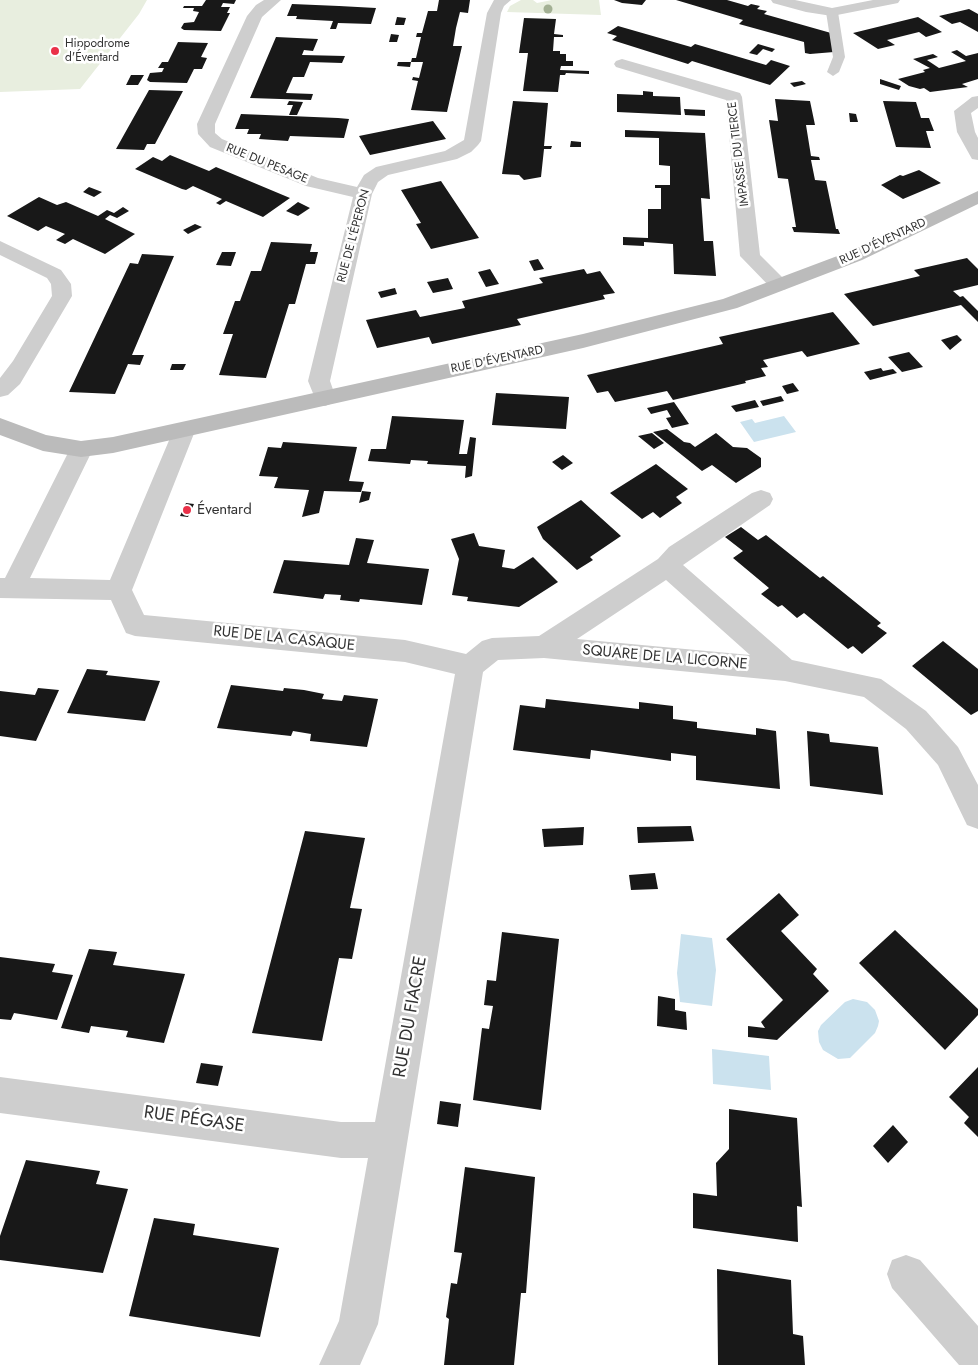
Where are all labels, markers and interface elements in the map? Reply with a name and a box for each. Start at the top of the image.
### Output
place label: Hippodrome d'Éventard [65,37,130,65]
marker: Hippodrome d'Éventard [49,45,61,57]
street label: IMPASSE DU TIERCE [725,101,753,207]
street label: RUE DU PESAGE [224,141,310,187]
street label: RUE DE L'ÉPERON [335,188,373,284]
street label: RUE D'ÉVENTARD [838,216,928,268]
street label: RUE D'ÉVENTARD [450,343,544,377]
place label: Éventard [197,501,252,519]
marker: Éventard [181,504,193,516]
street label: RUE DE LA CASAQUE [212,623,356,655]
street label: SQUARE DE LA LICORNE [582,642,748,674]
street label: RUE DU FIACRE [390,955,432,1079]
street label: RUE PÉGASE [142,1102,246,1138]

